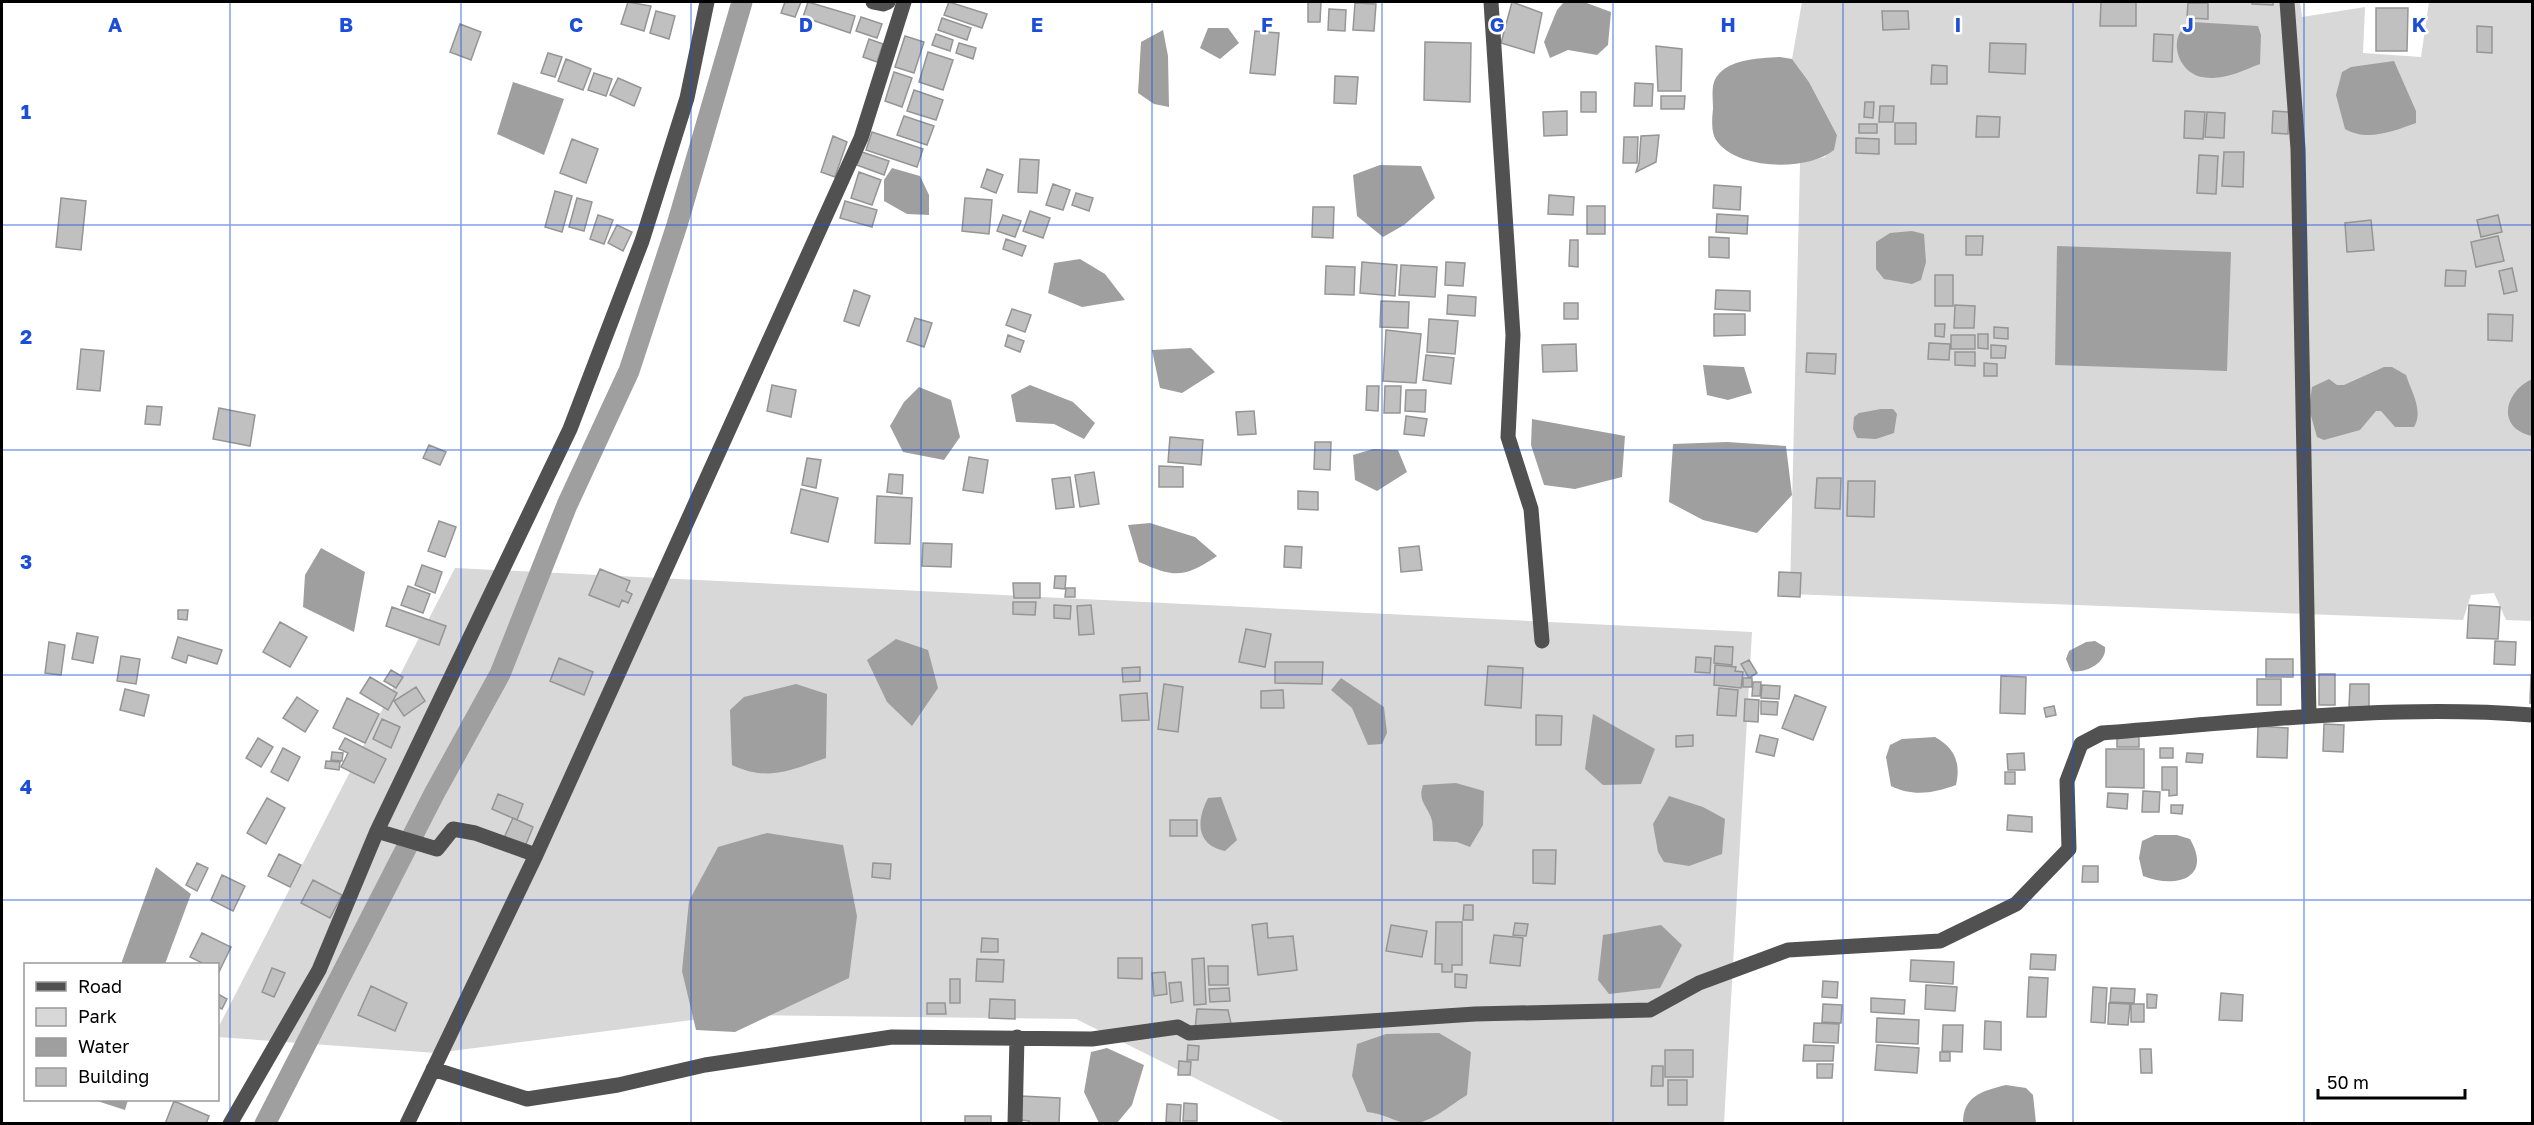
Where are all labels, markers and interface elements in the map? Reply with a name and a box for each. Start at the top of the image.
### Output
text: A [108,12,122,36]
text: B [339,12,353,36]
text: C [569,12,583,36]
text: D [799,12,813,36]
text: E [1031,12,1043,36]
text: F [1261,12,1273,36]
text: G [1490,12,1504,36]
text: H [1720,12,1736,36]
text: I [1955,12,1961,36]
text: J [2182,12,2194,36]
text: K [2412,12,2427,36]
text: 1 [21,99,31,123]
text: 2 [20,324,32,348]
text: 3 [20,549,32,573]
text: 4 [20,774,32,798]
legend [24,963,219,1101]
text: Road [78,975,122,997]
text: Park [78,1005,117,1027]
text: Water [78,1035,129,1057]
scale bar [2318,1062,2465,1100]
text: Building [78,1065,149,1087]
text: 50 m [2327,1071,2369,1093]

